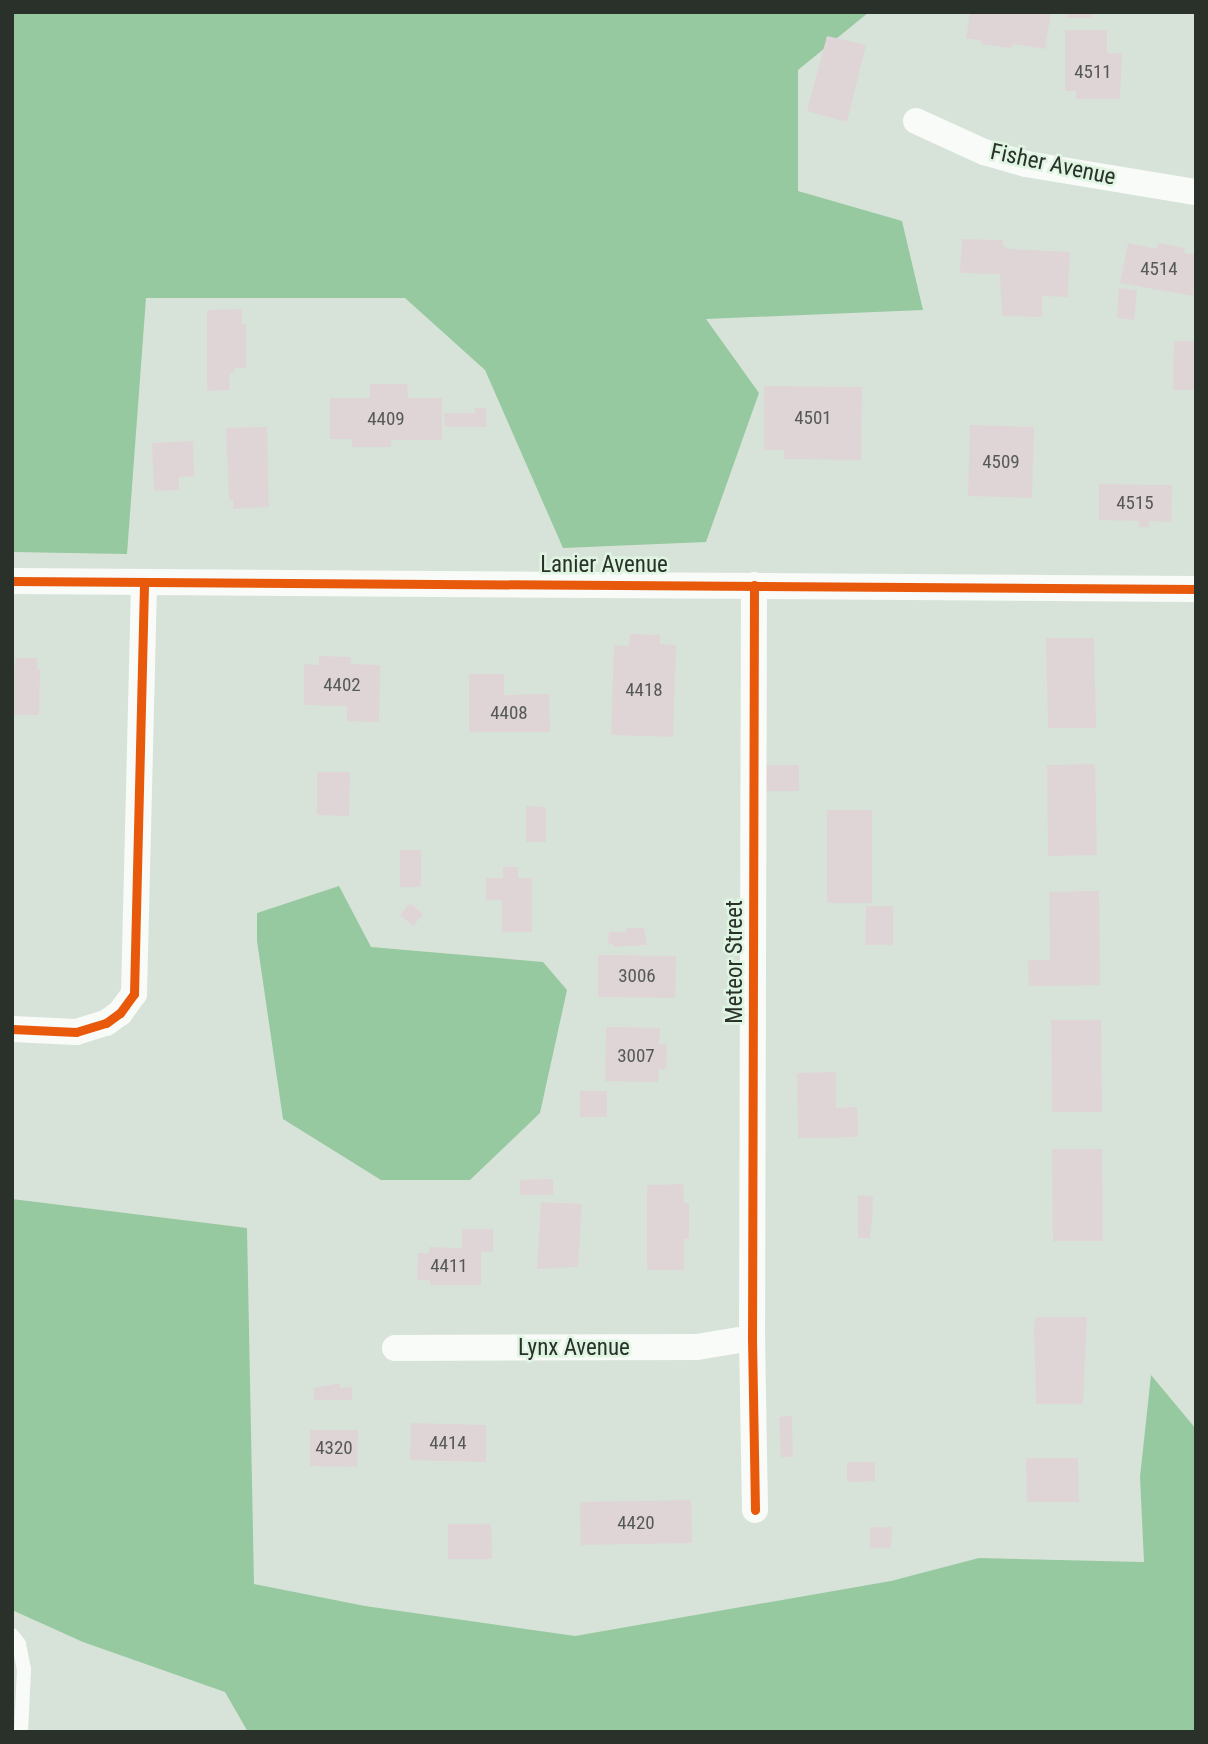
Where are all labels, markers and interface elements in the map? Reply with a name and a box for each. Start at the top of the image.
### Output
house number: 4511 [1074,61,1112,83]
street label: Fisher Avenue [988,138,1118,192]
house number: 4514 [1140,258,1178,280]
house number: 4501 [794,407,832,429]
house number: 4409 [367,408,405,430]
house number: 4509 [982,451,1020,473]
house number: 4515 [1116,492,1154,514]
street label: Lanier Avenue [540,551,668,579]
house number: 4402 [323,674,361,696]
house number: 4418 [625,679,663,701]
house number: 4408 [490,702,528,724]
street label: Meteor Street [721,900,749,1024]
house number: 3006 [618,965,656,987]
house number: 3007 [617,1045,655,1067]
house number: 4411 [430,1255,468,1277]
street label: Lynx Avenue [518,1334,630,1362]
house number: 4414 [429,1432,467,1454]
house number: 4320 [315,1437,353,1459]
house number: 4420 [617,1512,655,1534]

